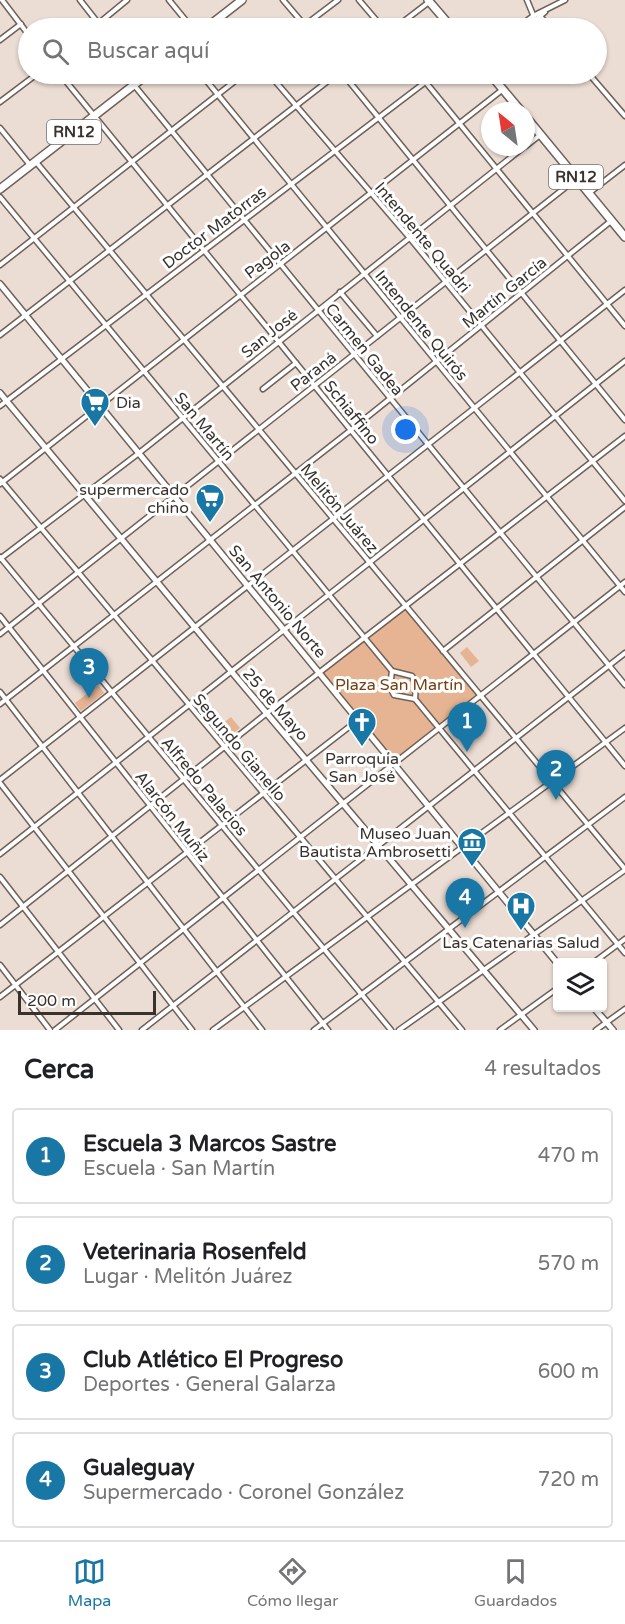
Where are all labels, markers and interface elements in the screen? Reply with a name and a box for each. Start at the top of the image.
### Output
search box [18,18,607,84]
icon: search [39,35,72,68]
text: Buscar aquí [87,38,209,64]
north arrow [481,102,535,156]
road number: RN12 [47,120,101,144]
road number: RN12 [549,165,603,189]
street label: Intendente Quadri [370,178,474,297]
street label: Doctor Matorras [159,182,270,273]
street label: Pagola [241,236,294,283]
street label: Martín García [458,253,551,333]
street label: Intendente Quirós [370,266,472,385]
street label: Carmen Gadea [321,299,408,400]
street label: San José [237,305,302,363]
street label: Paraná [287,348,341,396]
street label: Schiaffino [319,376,383,449]
supermarket icon: Dia [79,386,111,428]
street label: San Martín [170,388,239,465]
place label: Dia [116,393,141,413]
your location [391,415,420,444]
street label: Melitón Juárez [296,460,383,558]
place label: supermercado chino [79,480,189,518]
supermarket icon: supermercado chino [194,482,226,524]
street label: San Antonio Norte [224,541,330,662]
pin: 3 [70,648,109,698]
street label: 25 de Mayo [238,664,312,745]
park label: Plaza San Martín [335,675,463,695]
street label: Segundo Gianello [188,690,290,805]
pin: 1 [448,702,486,752]
church icon: Parroquia San José [346,706,378,748]
street label: Alfredo Palacios [157,733,251,840]
place label: Parroquia San José [325,749,399,787]
pin: 2 [536,750,576,800]
street label: Alarcón Muñiz [131,767,214,866]
place label: Museo Juan Bautista Ambrosetti [299,824,451,862]
museum icon: Museo Juan Bautista Ambrosetti [456,826,488,868]
pin: 4 [446,878,484,928]
hospital icon: Las Catenarias Salud [505,890,537,932]
place label: Las Catenarias Salud [442,933,600,953]
map controls [553,958,607,1012]
button: layers [553,958,607,1012]
scale bar [18,988,156,1016]
text: 200 m [27,991,76,1011]
text: Cerca [24,1054,94,1085]
text: 4 resultados [485,1057,601,1081]
text: Escuela 3 Marcos Sastre [83,1131,337,1157]
text: 1 [39,1144,52,1168]
text: 470 m [538,1144,599,1168]
text: Escuela · San Martín [83,1157,275,1181]
text: Veterinaria Rosenfeld [83,1239,307,1265]
text: 2 [39,1252,52,1276]
text: 570 m [538,1252,599,1276]
text: Lugar · Melitón Juárez [83,1265,293,1289]
text: Club Atlético El Progreso [83,1347,343,1373]
text: 3 [39,1360,52,1384]
text: 600 m [538,1360,599,1384]
text: Deportes · General Galarza [83,1373,336,1397]
text: Gualeguay [83,1455,195,1481]
text: 4 [39,1468,52,1492]
text: 720 m [538,1468,599,1492]
text: Supermercado · Coronel González [83,1481,404,1505]
tab: Mapa [68,1555,111,1611]
tab: Cómo llegar [247,1555,338,1611]
tab: Guardados [474,1555,557,1611]

